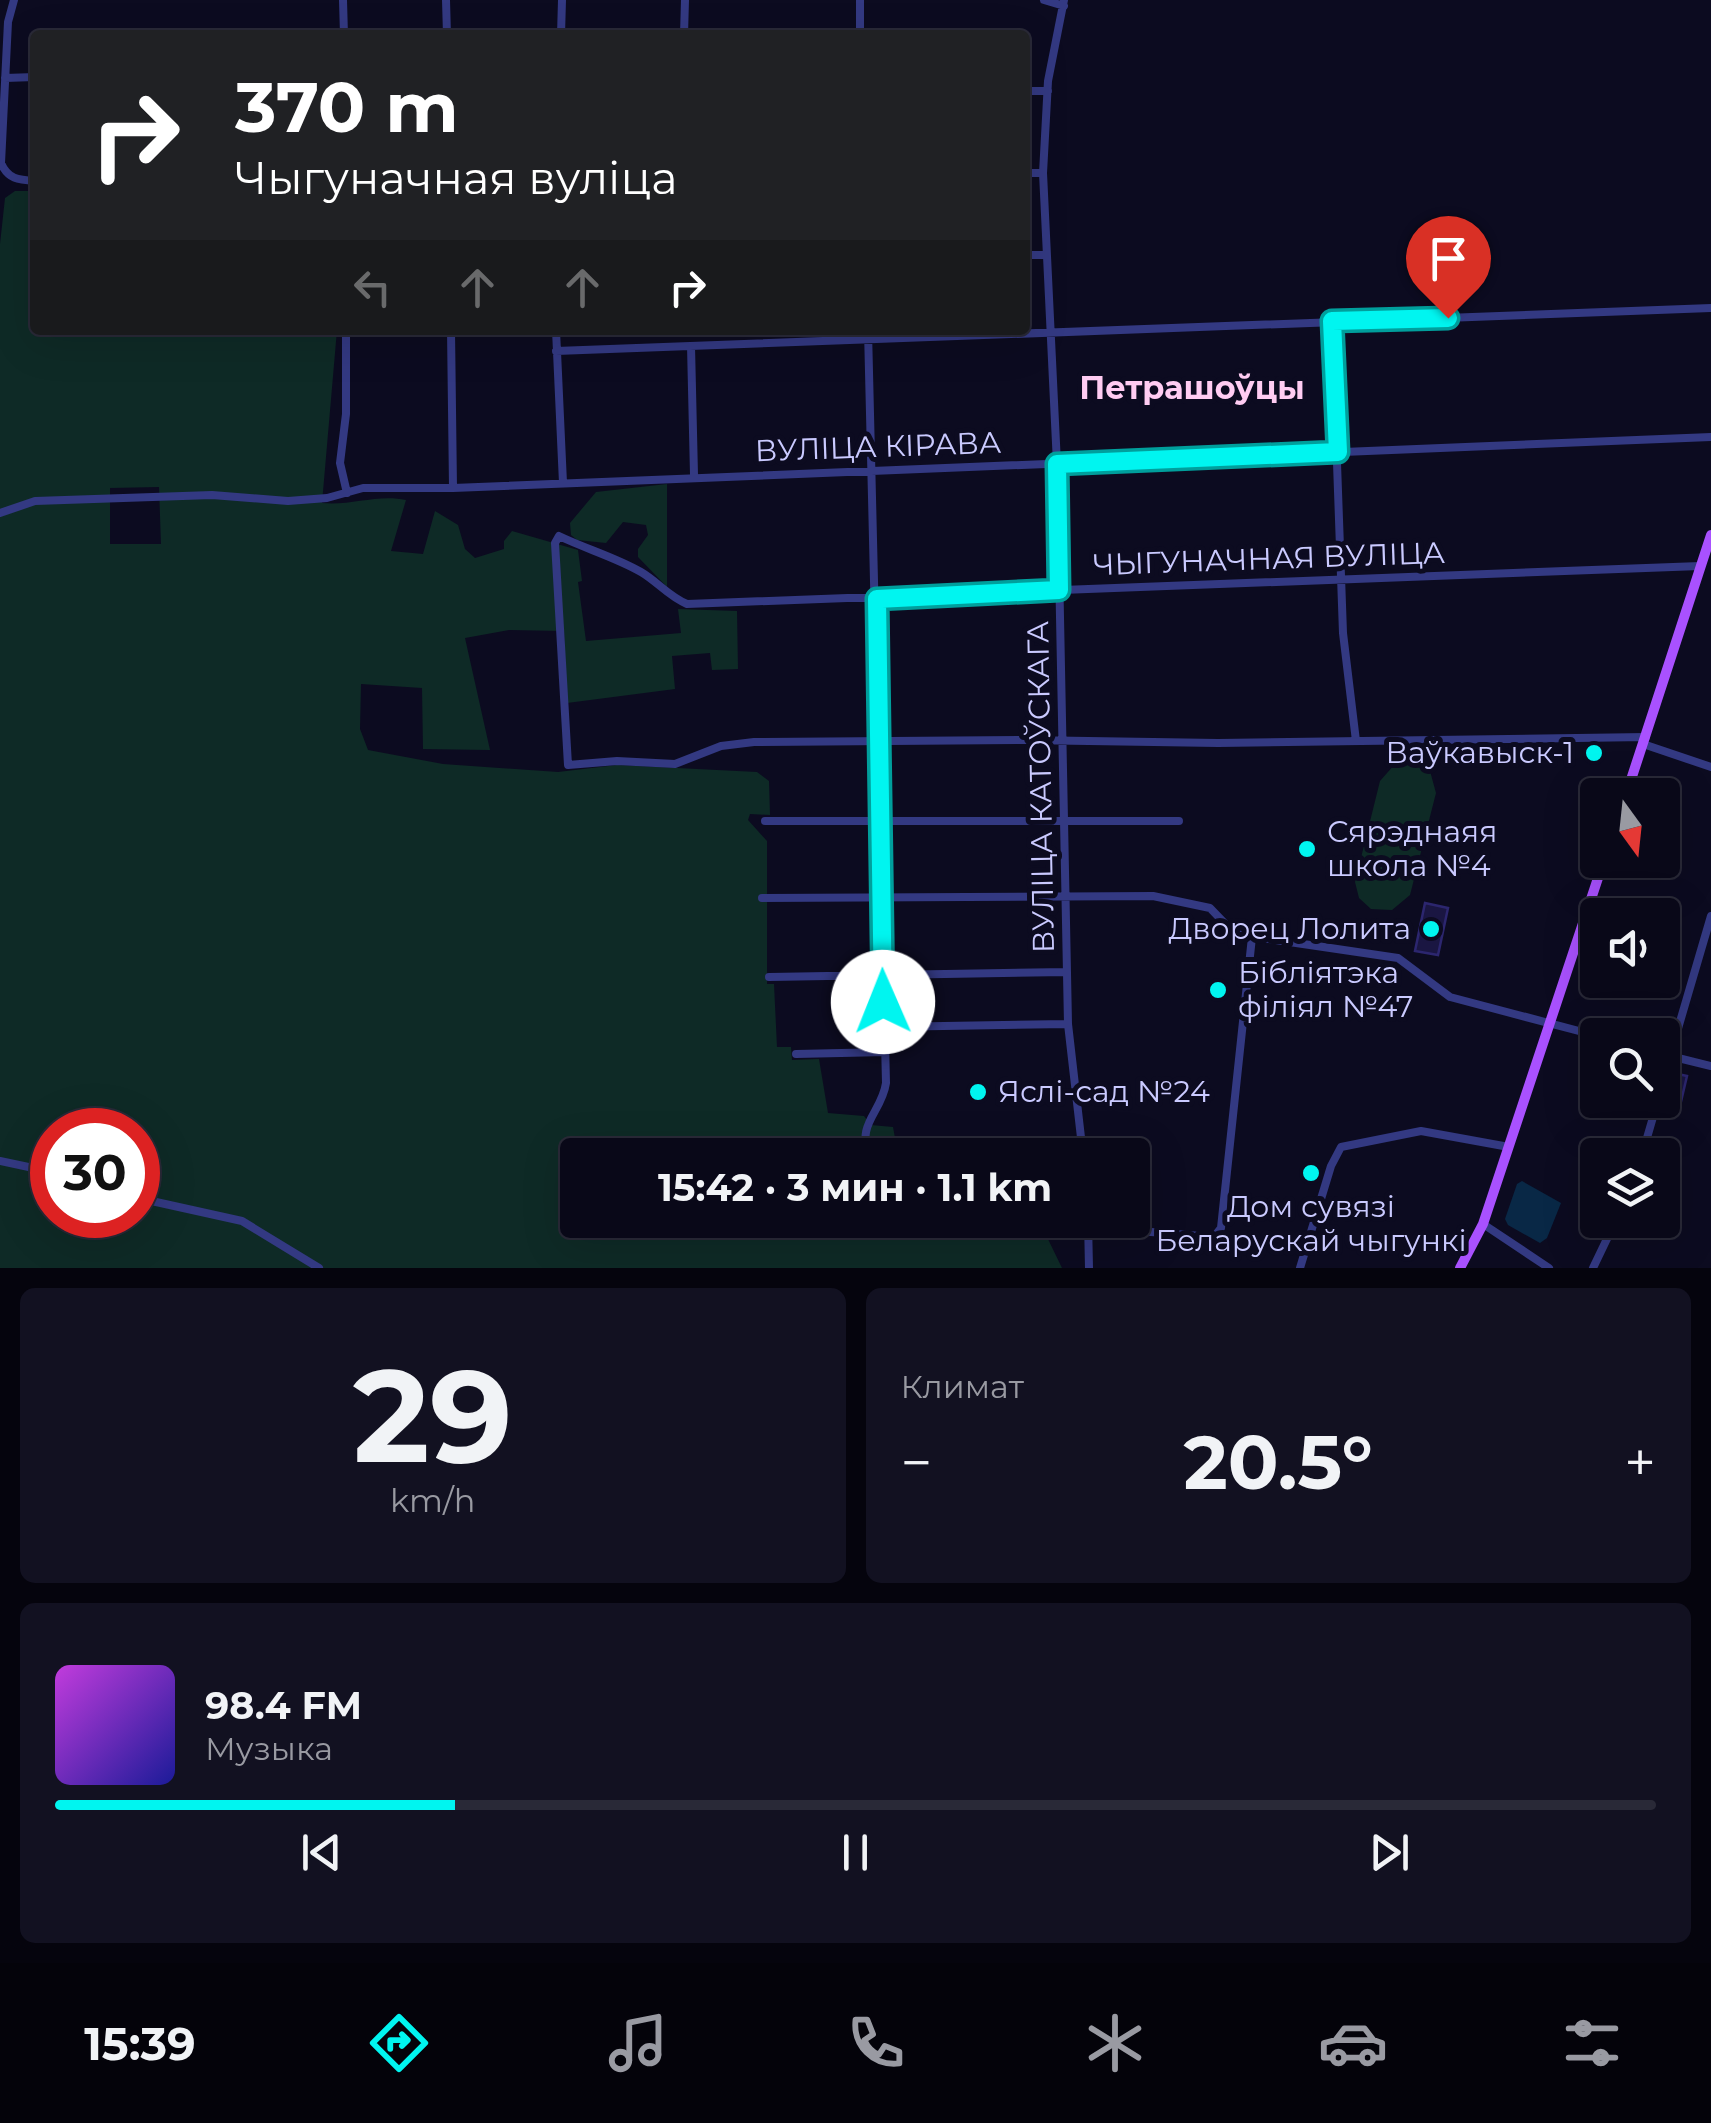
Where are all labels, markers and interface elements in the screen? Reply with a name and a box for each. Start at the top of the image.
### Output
text: 370 m [235,64,459,150]
icon: right [70,70,200,200]
text: Чыгуначная вуліца [235,150,677,205]
pin [1406,216,1491,319]
icon: arrive [1421,231,1476,286]
icon: left [345,260,400,315]
icon: ahead [450,260,505,315]
icon: ahead [555,260,610,315]
icon: right [660,260,715,315]
district label: Петрашоўцы [1079,368,1305,407]
street label: ВУЛІЦА КІРАВА [754,424,1002,469]
street label: ЧЫГУНАЧНАЯ ВУЛІЦА [1092,534,1446,583]
street label: ВУЛІЦА КАТОЎСКАГА [1019,621,1062,953]
place label: Ваўкавыск-1 [1385,734,1574,771]
marker: Ваўкавыск-1 [1583,742,1605,764]
north arrow [1580,778,1680,878]
map controls [1580,778,1680,1238]
place label: Сярэднаяя школа №4 [1327,813,1497,884]
marker: Сярэднаяя школа №4 [1296,838,1318,860]
button: sound [1580,898,1680,998]
place label: Дворец Лолита [1169,910,1411,947]
marker: Дворец Лолита [1420,918,1442,940]
position arrow [831,950,935,1054]
place label: Бібліятэка філіял №47 [1238,954,1413,1025]
marker: Бібліятэка філіял №47 [1207,979,1229,1001]
button: search [1580,1018,1680,1118]
place label: Яслі-сад №24 [998,1073,1210,1110]
marker: Яслі-сад №24 [967,1081,989,1103]
speed limit sign: 30 [30,1108,160,1238]
button: layers [1580,1138,1680,1238]
marker: Дом сувязі Беларускай чыгункі [1300,1162,1322,1184]
text: 15:42 · 3 мин · 1.1 km [658,1164,1052,1211]
place label: Дом сувязі Беларускай чыгункі [1155,1188,1467,1259]
text: 29 [353,1336,513,1495]
text: Климат [901,1367,1024,1406]
text: 20.5° [1184,1416,1373,1508]
text: − [901,1429,932,1496]
text: + [1624,1429,1656,1496]
text: km/h [390,1481,475,1520]
text: 98.4 FM [205,1682,362,1729]
text: Музыка [205,1729,333,1768]
icon: previous [294,1825,349,1880]
icon: pause [828,1825,883,1880]
icon: next [1362,1825,1417,1880]
icon: directions [364,2008,434,2078]
icon: music [603,2008,673,2078]
icon: phone [841,2008,911,2078]
icon: climate [1080,2008,1150,2078]
icon: car [1318,2008,1388,2078]
icon: filters [1557,2008,1627,2078]
text: 15:39 [84,2016,196,2071]

